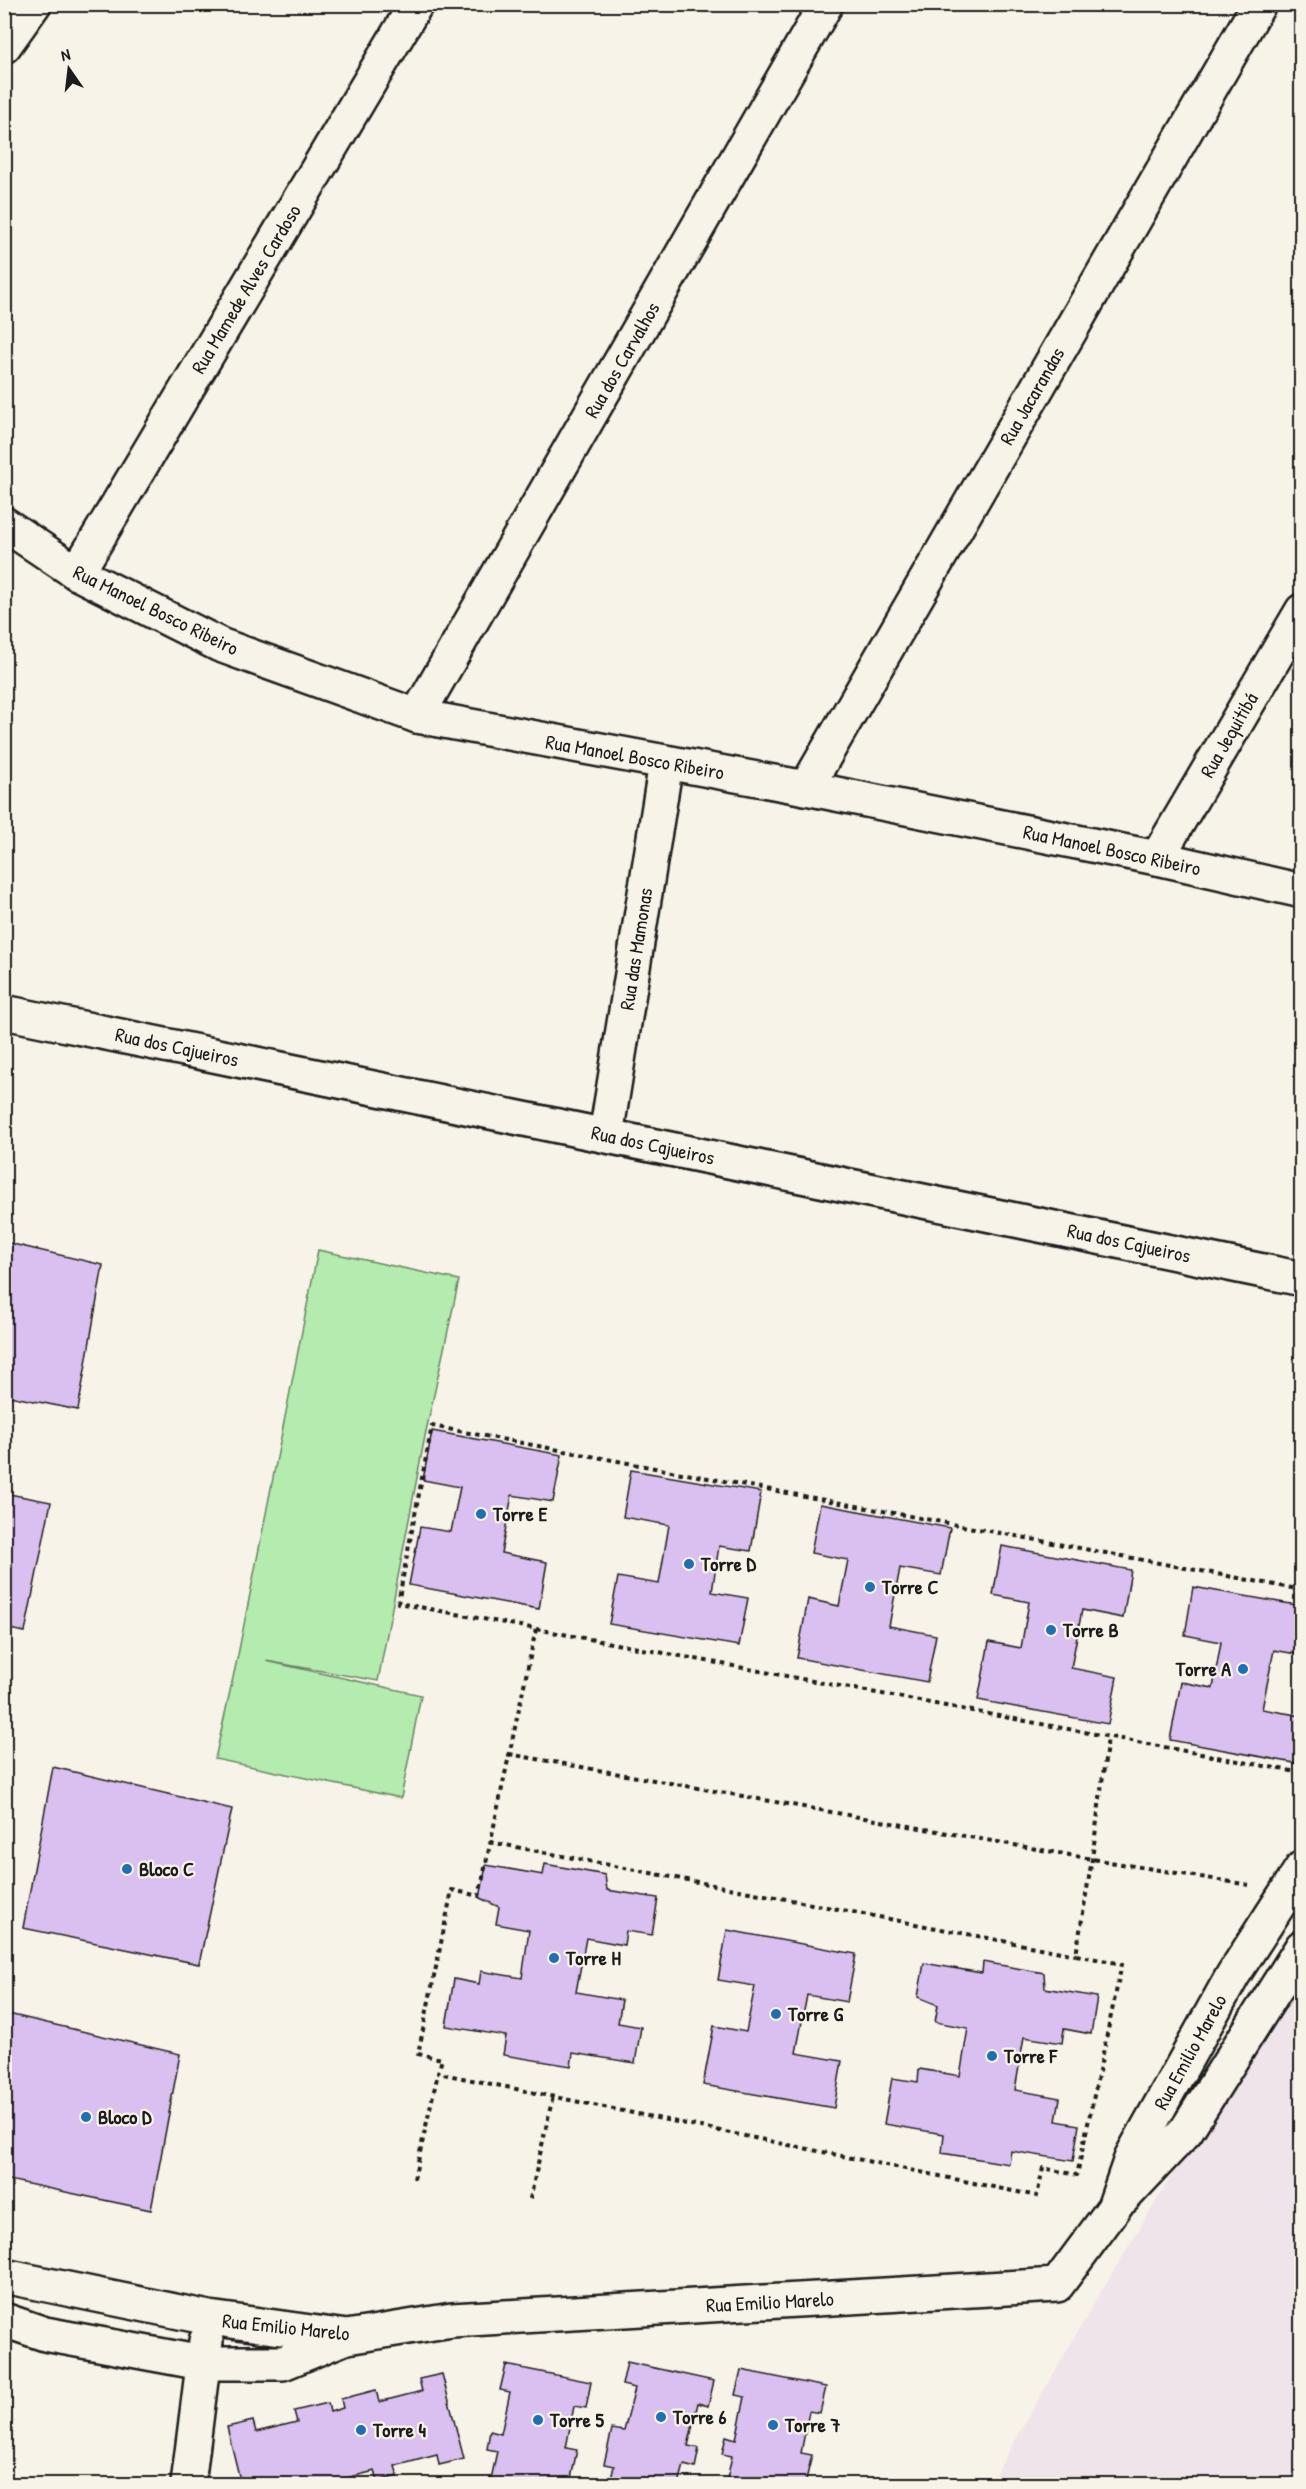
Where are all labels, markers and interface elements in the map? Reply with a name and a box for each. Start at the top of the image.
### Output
north arrow [39,39,99,99]
text: N [59,43,73,66]
street label: Rua Mamede Alves Cardoso [184,199,307,378]
street label: Rua dos Carvalhos [578,297,666,423]
street label: Rua Jacarandas [993,342,1070,449]
street label: Rua Manoel Bosco Ribeiro [69,558,243,661]
street label: Rua Jequitibá [1193,687,1264,782]
street label: Rua Manoel Bosco Ribeiro [544,728,726,785]
street label: Rua Manoel Bosco Ribeiro [1021,818,1203,881]
street label: Rua das Mamonas [613,886,659,1012]
street label: Rua dos Cajueiros [113,1020,241,1073]
street label: Rua dos Cajueiros [589,1118,717,1171]
street label: Rua dos Cajueiros [1065,1216,1193,1269]
place label: Torre E [492,1500,547,1527]
marker: Torre E [474,1507,488,1521]
place label: Torre D [700,1550,756,1577]
marker: Torre D [682,1557,696,1571]
place label: Torre C [881,1573,938,1600]
marker: Torre C [863,1580,877,1594]
place label: Torre B [1062,1616,1119,1643]
marker: Torre B [1044,1623,1058,1637]
place label: Torre A [1175,1655,1231,1682]
marker: Torre A [1236,1662,1250,1676]
place label: Bloco C [139,1855,194,1882]
marker: Bloco C [120,1862,134,1876]
place label: Torre H [565,1944,621,1971]
marker: Torre H [547,1951,561,1965]
street label: Rua Emilio Marelo [1147,1989,1232,2114]
place label: Torre G [787,2000,843,2027]
marker: Torre G [769,2007,783,2021]
place label: Torre F [1003,2042,1058,2069]
marker: Torre F [985,2049,999,2063]
place label: Bloco D [98,2103,152,2130]
marker: Bloco D [79,2110,93,2124]
street label: Rua Emilio Marelo [706,2285,834,2318]
street label: Rua Emilio Marelo [221,2306,351,2347]
place label: Torre 6 [672,2403,726,2430]
place label: Torre 5 [549,2406,604,2433]
marker: Torre 6 [654,2410,668,2424]
place label: Torre 7 [784,2411,840,2438]
marker: Torre 5 [531,2413,545,2427]
place label: Torre 4 [372,2416,426,2443]
marker: Torre 7 [766,2418,780,2432]
marker: Torre 4 [354,2423,368,2437]

